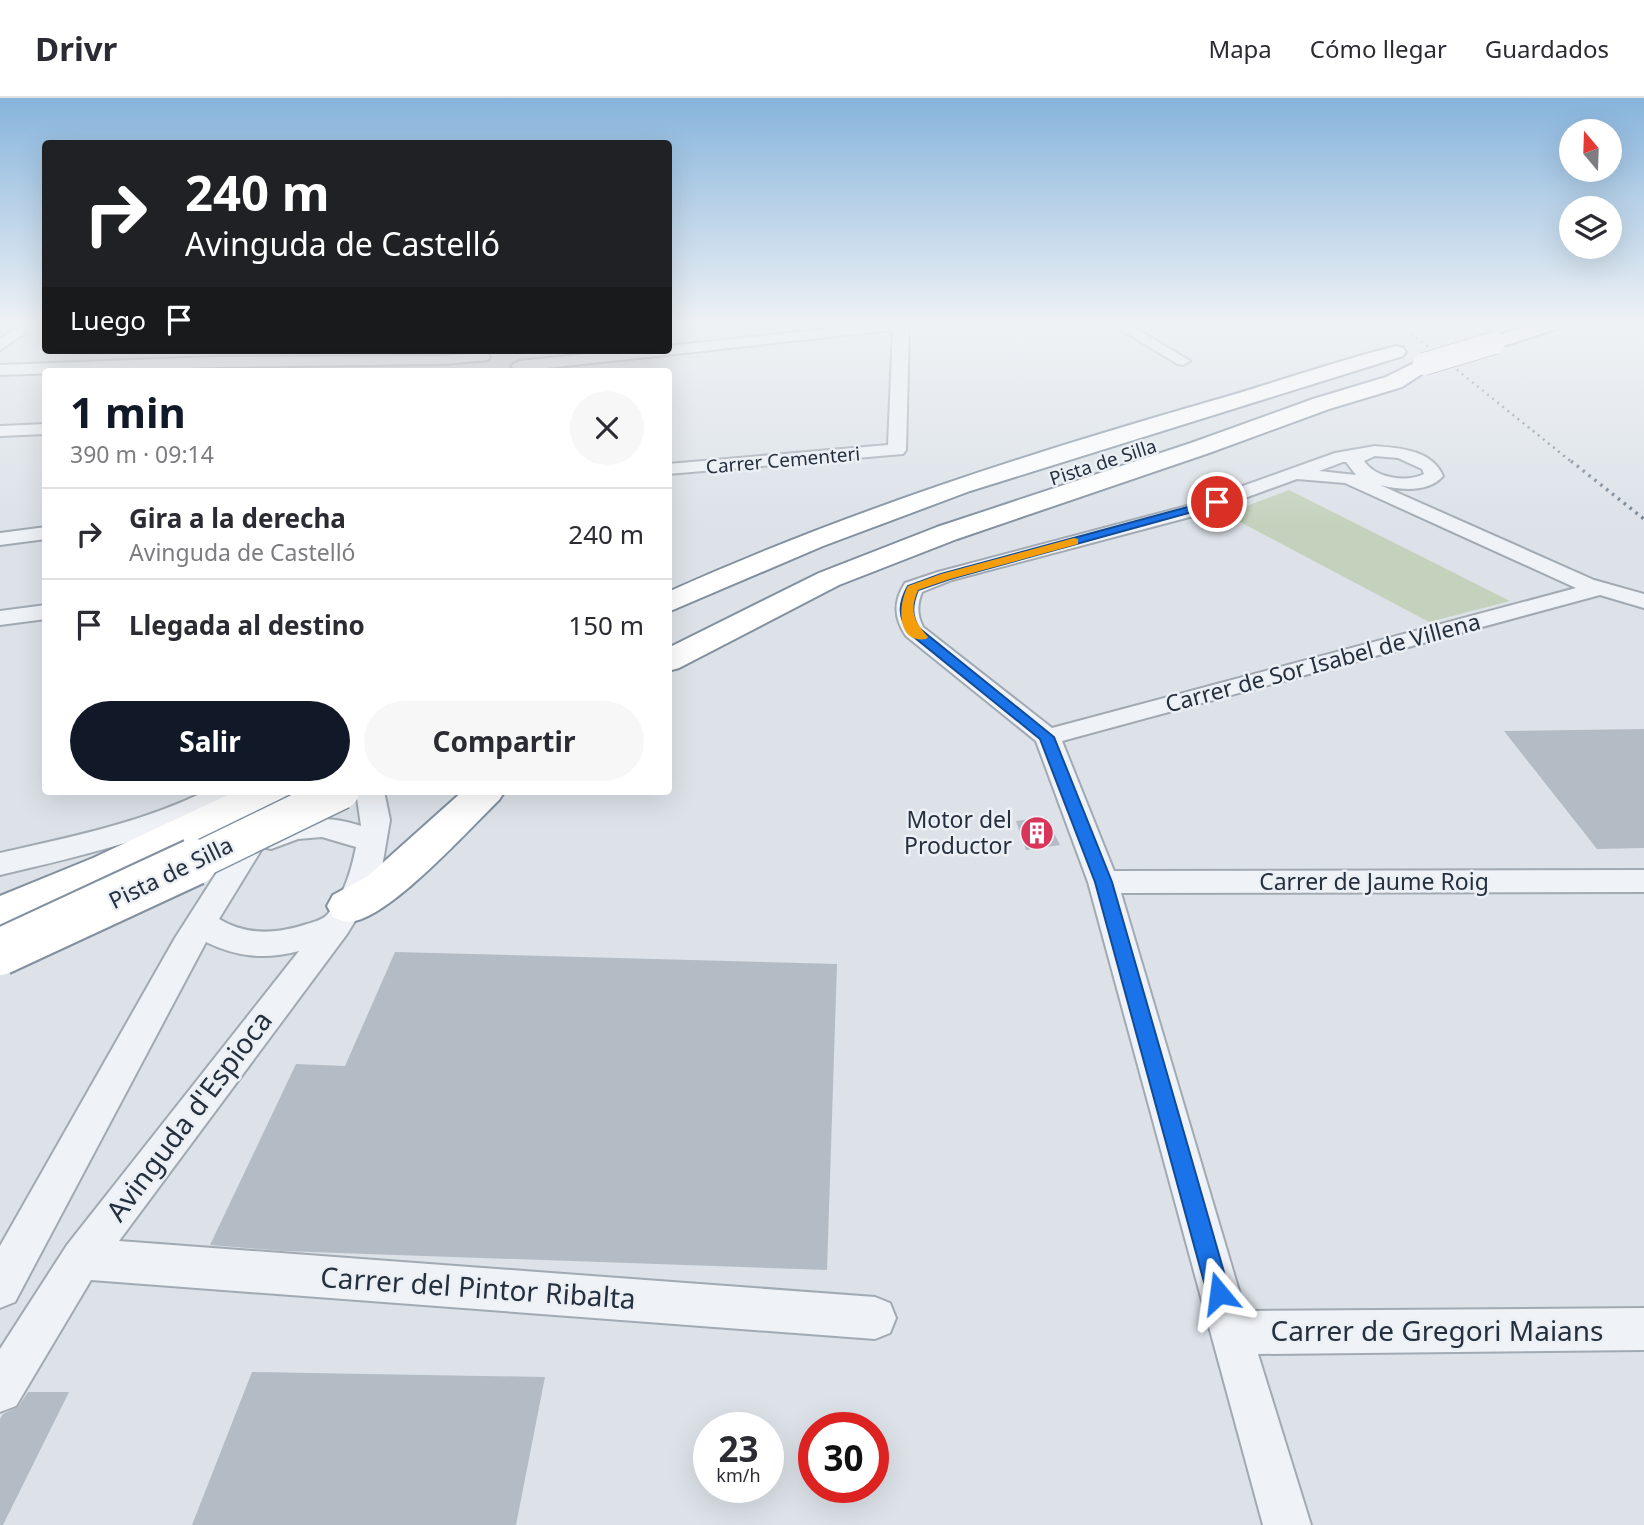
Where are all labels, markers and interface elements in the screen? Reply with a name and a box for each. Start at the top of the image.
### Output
text: Drivr [35,26,117,71]
text: Mapa [1208,32,1272,65]
text: Cómo llegar [1310,32,1447,65]
text: Guardados [1485,32,1609,65]
north arrow [1559,119,1622,182]
map controls [1559,119,1622,259]
text: 240 m [185,159,330,225]
icon: right [70,168,161,259]
button: layers [1559,196,1622,259]
text: Avinguda de Castelló [185,222,500,265]
icon: arrive [160,301,198,339]
text: Luego [70,302,146,338]
text: 1 min [70,383,186,440]
button: close [570,391,644,465]
street label: Pista de Silla [1046,432,1160,492]
text: 390 m · 09:14 [70,438,214,470]
street label: Carrer Cementeri [705,440,861,480]
pin [1187,472,1247,532]
icon: arrive [1198,483,1236,521]
text: Gira a la derecha [129,500,346,536]
icon: right [70,515,108,553]
text: 240 m [568,516,644,552]
text: Avinguda de Castelló [129,536,356,568]
street label: Carrer de Sor Isabel de Villena [1162,605,1484,720]
icon: arrive [70,606,108,644]
text: Llegada al destino [129,607,365,643]
text: 150 m [568,607,644,643]
button: Salir [70,701,350,781]
button: Compartir [364,701,644,781]
place label: Motor del Productor [904,803,1012,861]
building icon: Motor del Productor [1018,814,1056,852]
street label: Pista de Silla [103,828,238,916]
street label: Carrer de Jaume Roig [1259,865,1489,897]
street label: Avinguda d'Espioca [96,1002,280,1228]
position arrow [1182,1256,1256,1330]
street label: Carrer del Pintor Ribalta [319,1257,637,1317]
street label: Carrer de Gregori Maians [1270,1311,1604,1349]
speed limit sign: 30 [798,1412,889,1503]
text: 23 [718,1425,759,1472]
text: km/h [716,1463,761,1487]

